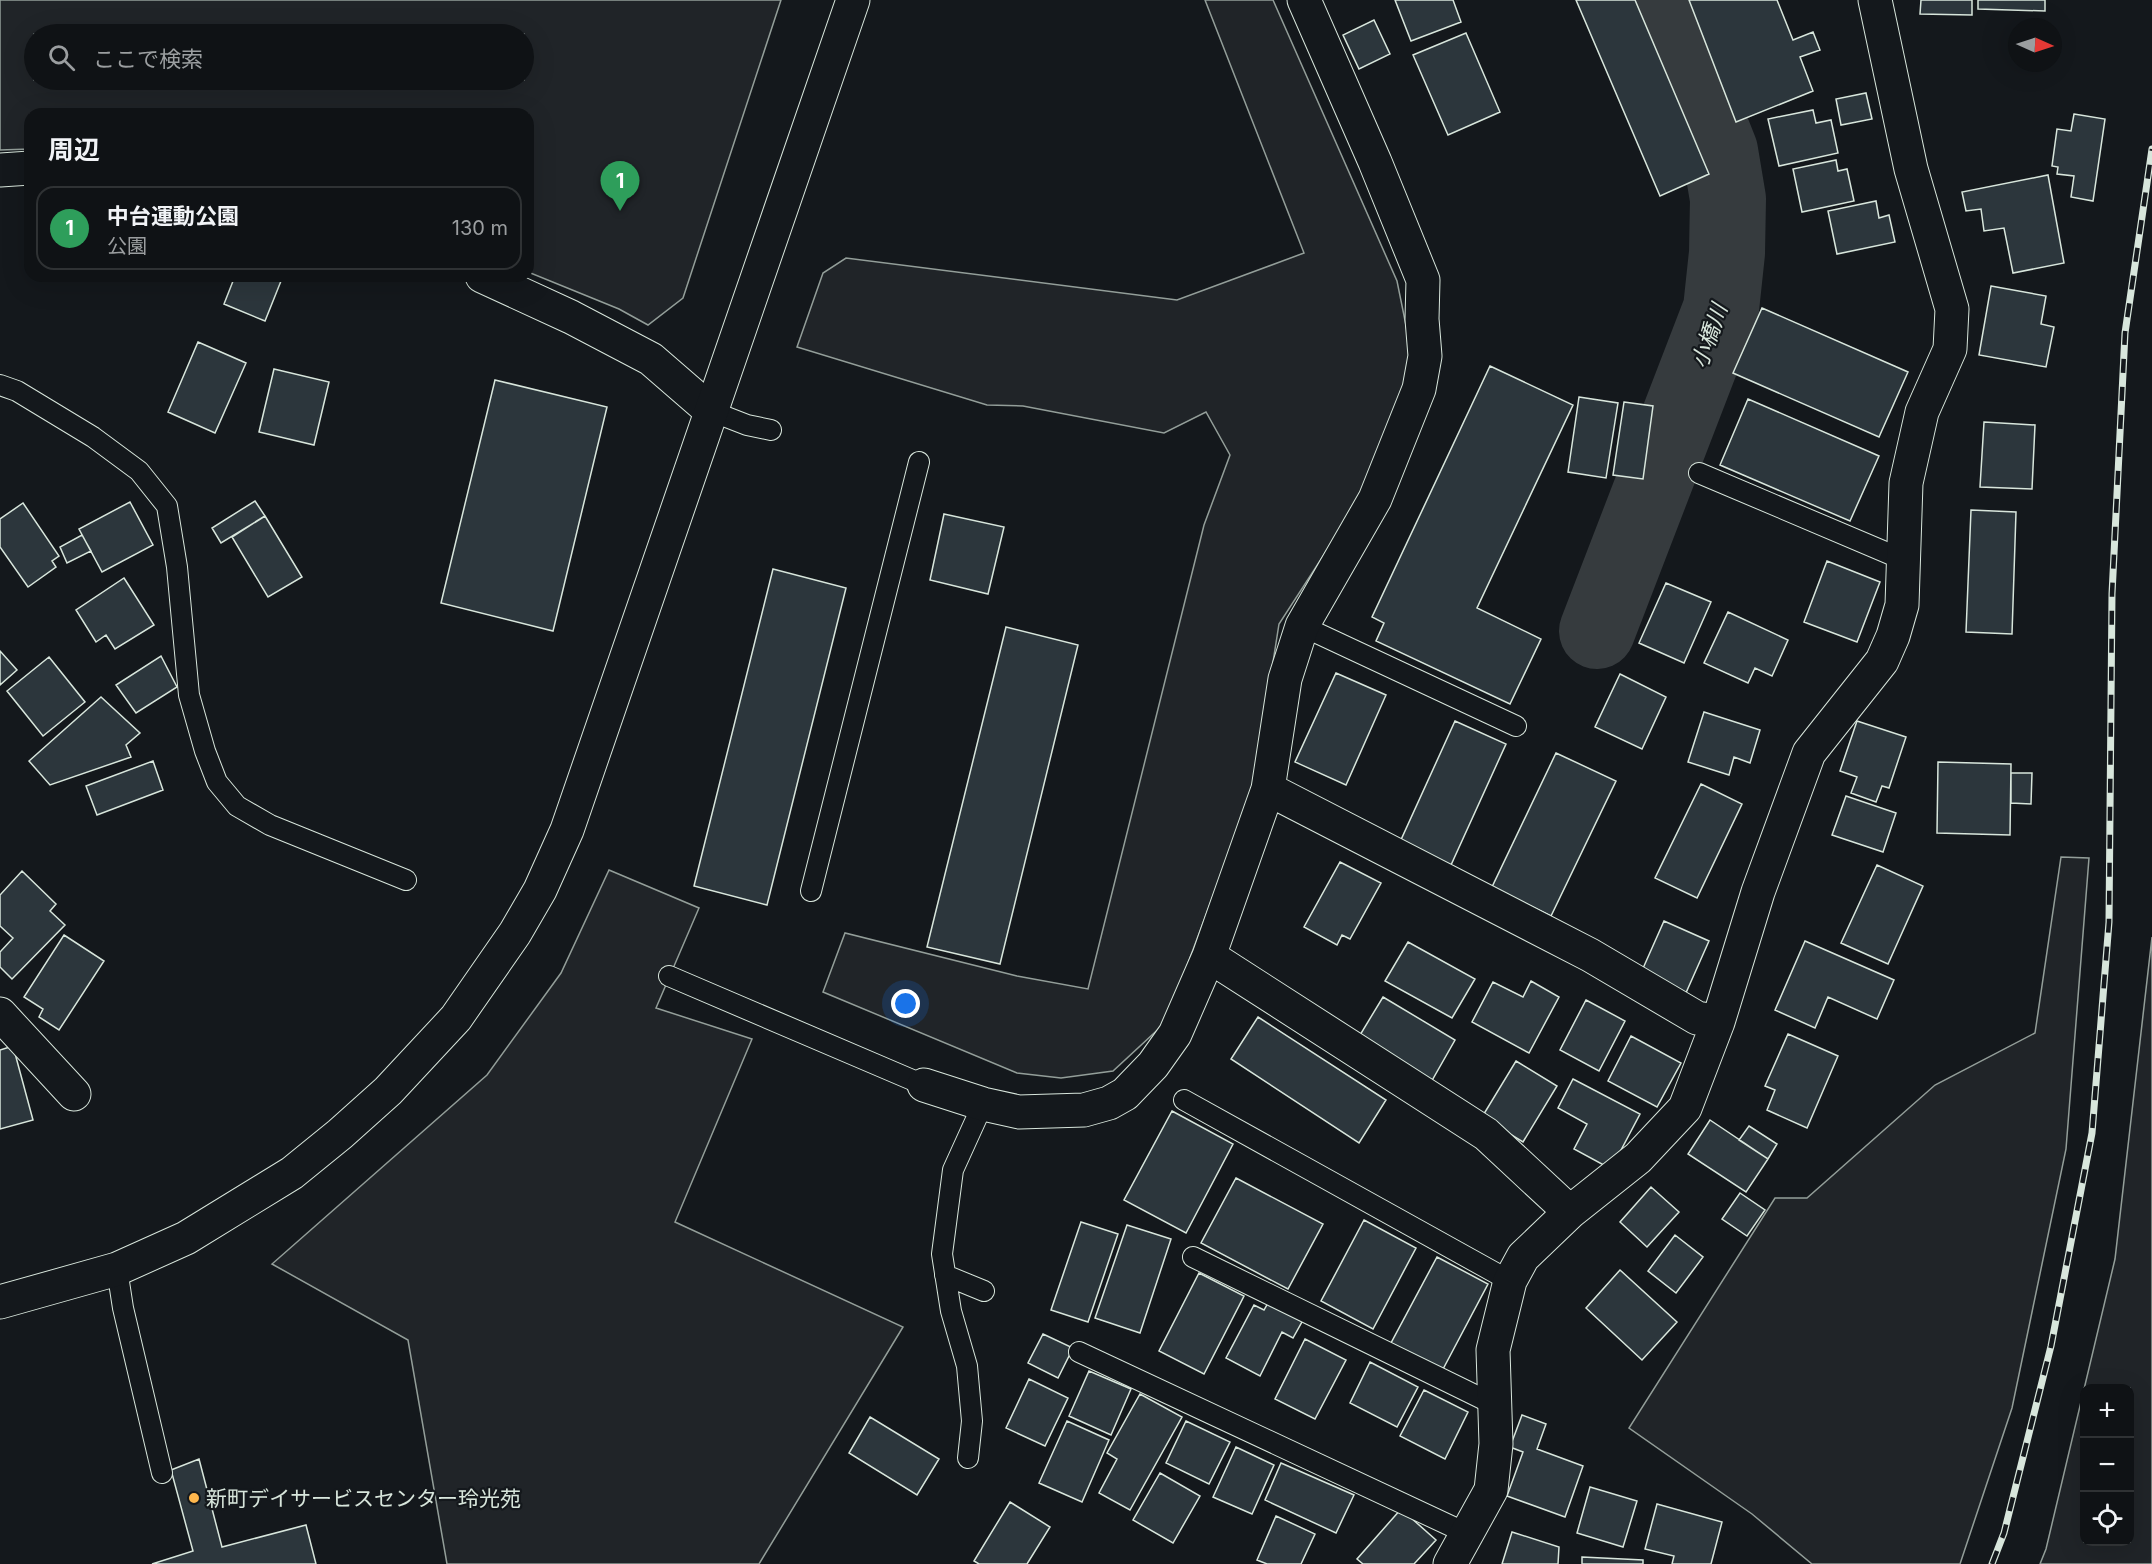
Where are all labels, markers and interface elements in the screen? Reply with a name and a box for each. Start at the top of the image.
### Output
north arrow [2008,18,2062,72]
search box [24,24,534,90]
icon: search [45,41,78,74]
text: ここで検索 [93,46,203,72]
text: 周辺 [48,134,100,165]
pin: 1 [600,162,640,211]
text: 中台運動公園 [107,203,239,229]
text: 1 [65,216,74,240]
text: 130 m [452,216,508,240]
text: 公園 [107,234,147,258]
water label: 小橋川 [1686,299,1733,371]
your location [891,989,920,1018]
map controls [2080,1384,2134,1546]
button: + [2080,1384,2134,1438]
button: − [2080,1438,2134,1492]
place label: 新町デイサービスセンター玲光苑 [206,1486,521,1511]
marker: 新町デイサービスセンター玲光苑 [187,1491,201,1505]
button: locate [2080,1492,2134,1546]

